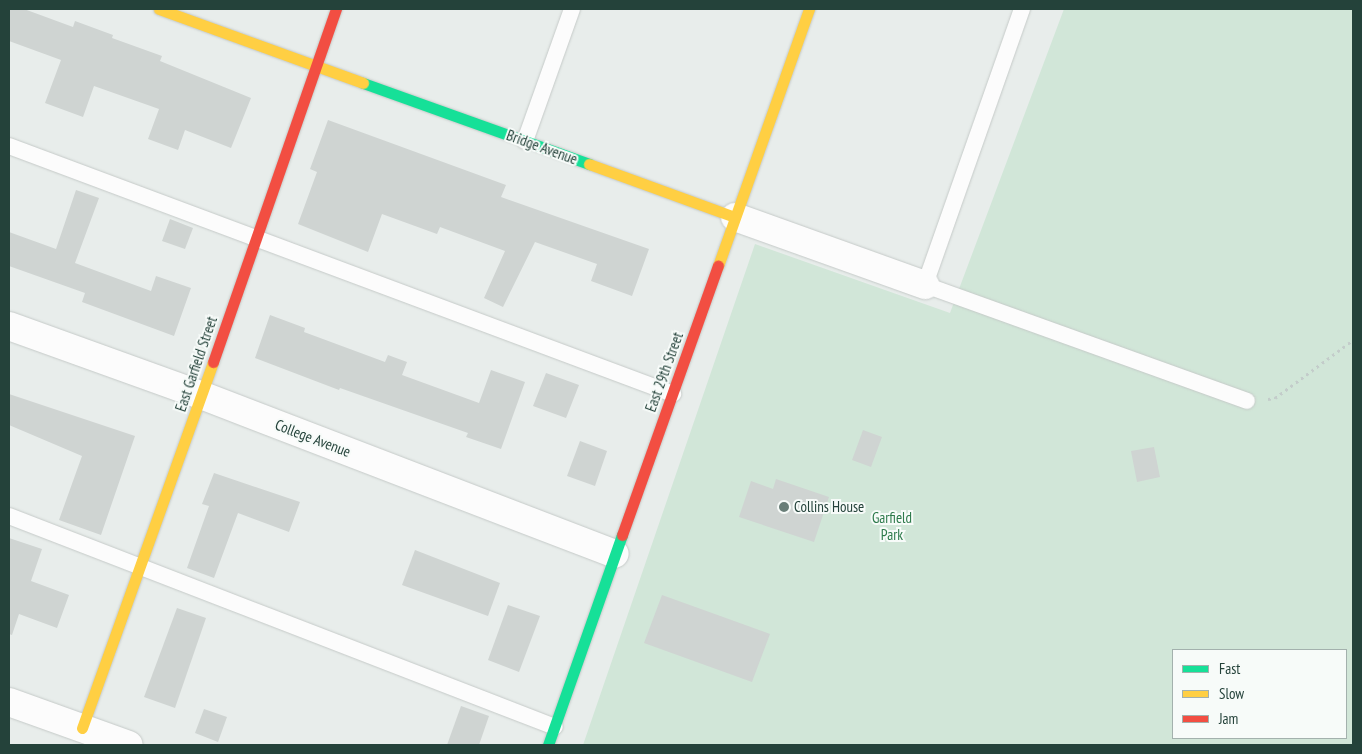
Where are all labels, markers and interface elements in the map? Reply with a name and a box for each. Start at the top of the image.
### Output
street label: Bridge Avenue [504,126,580,168]
street label: East Garfield Street [171,314,221,414]
street label: East 29th Street [641,330,687,414]
street label: College Avenue [273,415,353,461]
place label: Collins House [794,498,864,516]
marker: Collins House [778,501,790,513]
park label: Garfield Park [872,508,912,543]
legend [1172,649,1347,739]
text: Fast [1219,659,1240,678]
text: Slow [1219,684,1244,703]
text: Jam [1219,709,1238,728]

